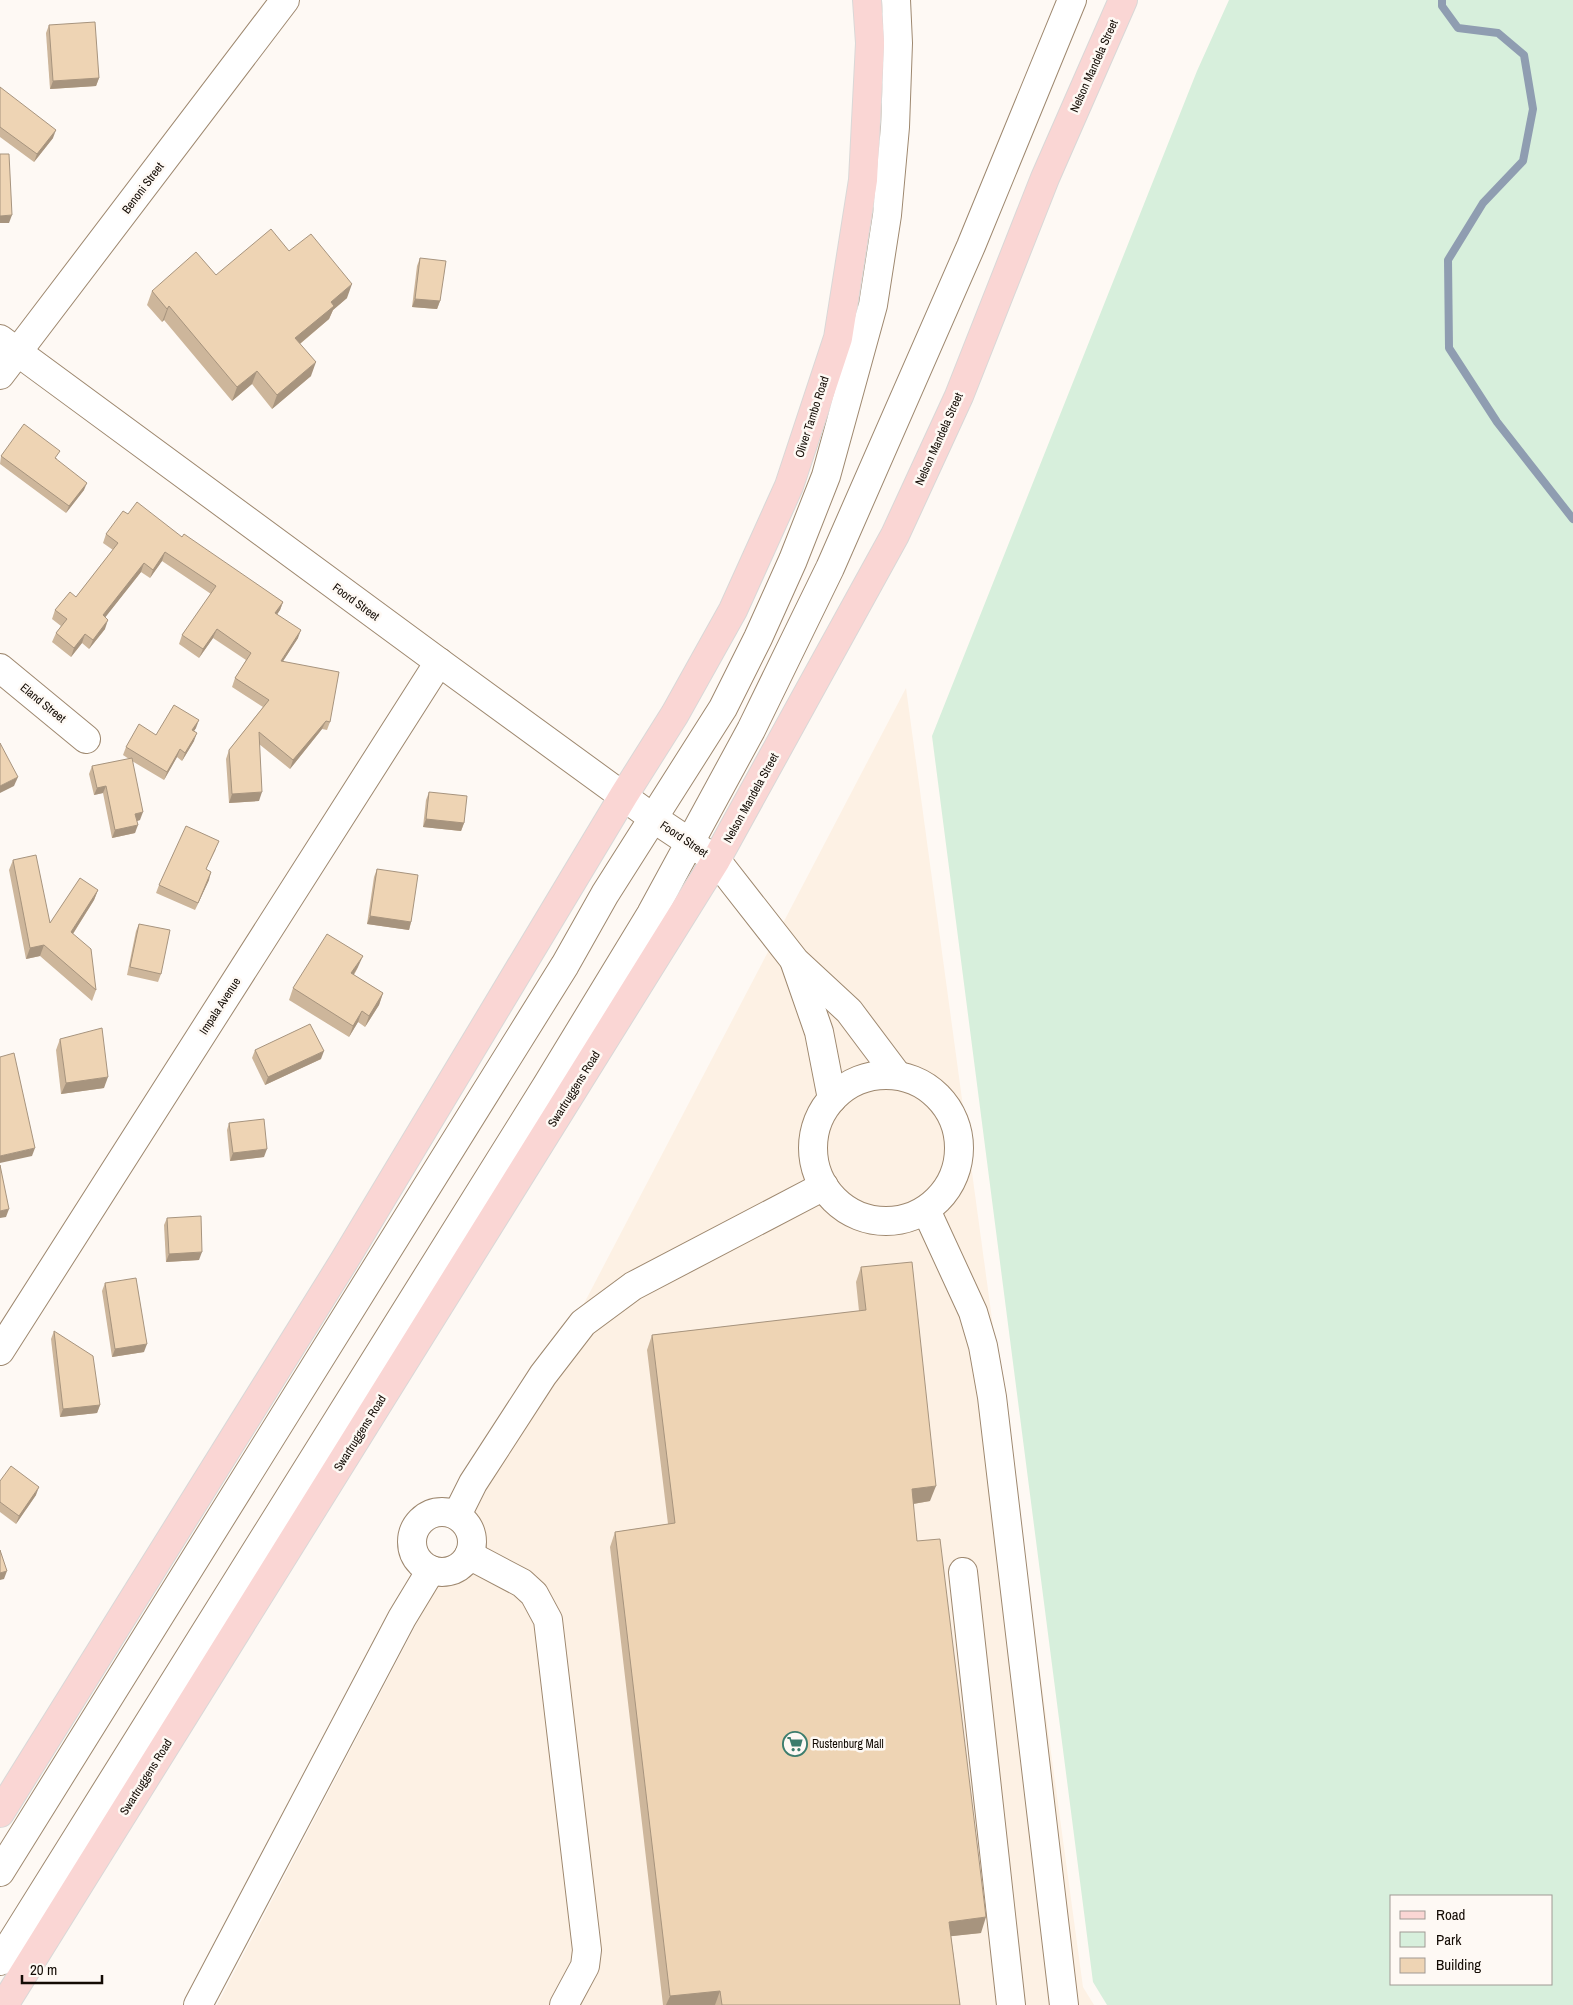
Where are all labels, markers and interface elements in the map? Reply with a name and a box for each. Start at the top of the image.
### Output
street label: Nelson Mandela Street [1066,17,1122,115]
street label: Benoni Street [119,159,168,217]
street label: Oliver Tambo Road [791,374,833,460]
street label: Nelson Mandela Street [911,390,967,488]
street label: Foord Street [329,580,383,625]
street label: Eland Street [17,680,69,726]
street label: Nelson Mandela Street [720,750,782,846]
street label: Foord Street [657,817,711,861]
street label: Impala Avenue [196,974,244,1038]
street label: Swartruggens Road [544,1048,604,1130]
street label: Swartruggens Road [330,1392,390,1474]
supermarket icon: Rustenburg Mall [782,1731,808,1757]
street label: Swartruggens Road [116,1736,176,1818]
place label: Rustenburg Mall [812,1736,884,1752]
legend [1390,1895,1553,1985]
text: Road [1436,1904,1465,1925]
text: Park [1436,1929,1462,1950]
scale bar [22,1952,102,1984]
text: Building [1436,1954,1481,1975]
text: 20 m [30,1959,57,1980]

